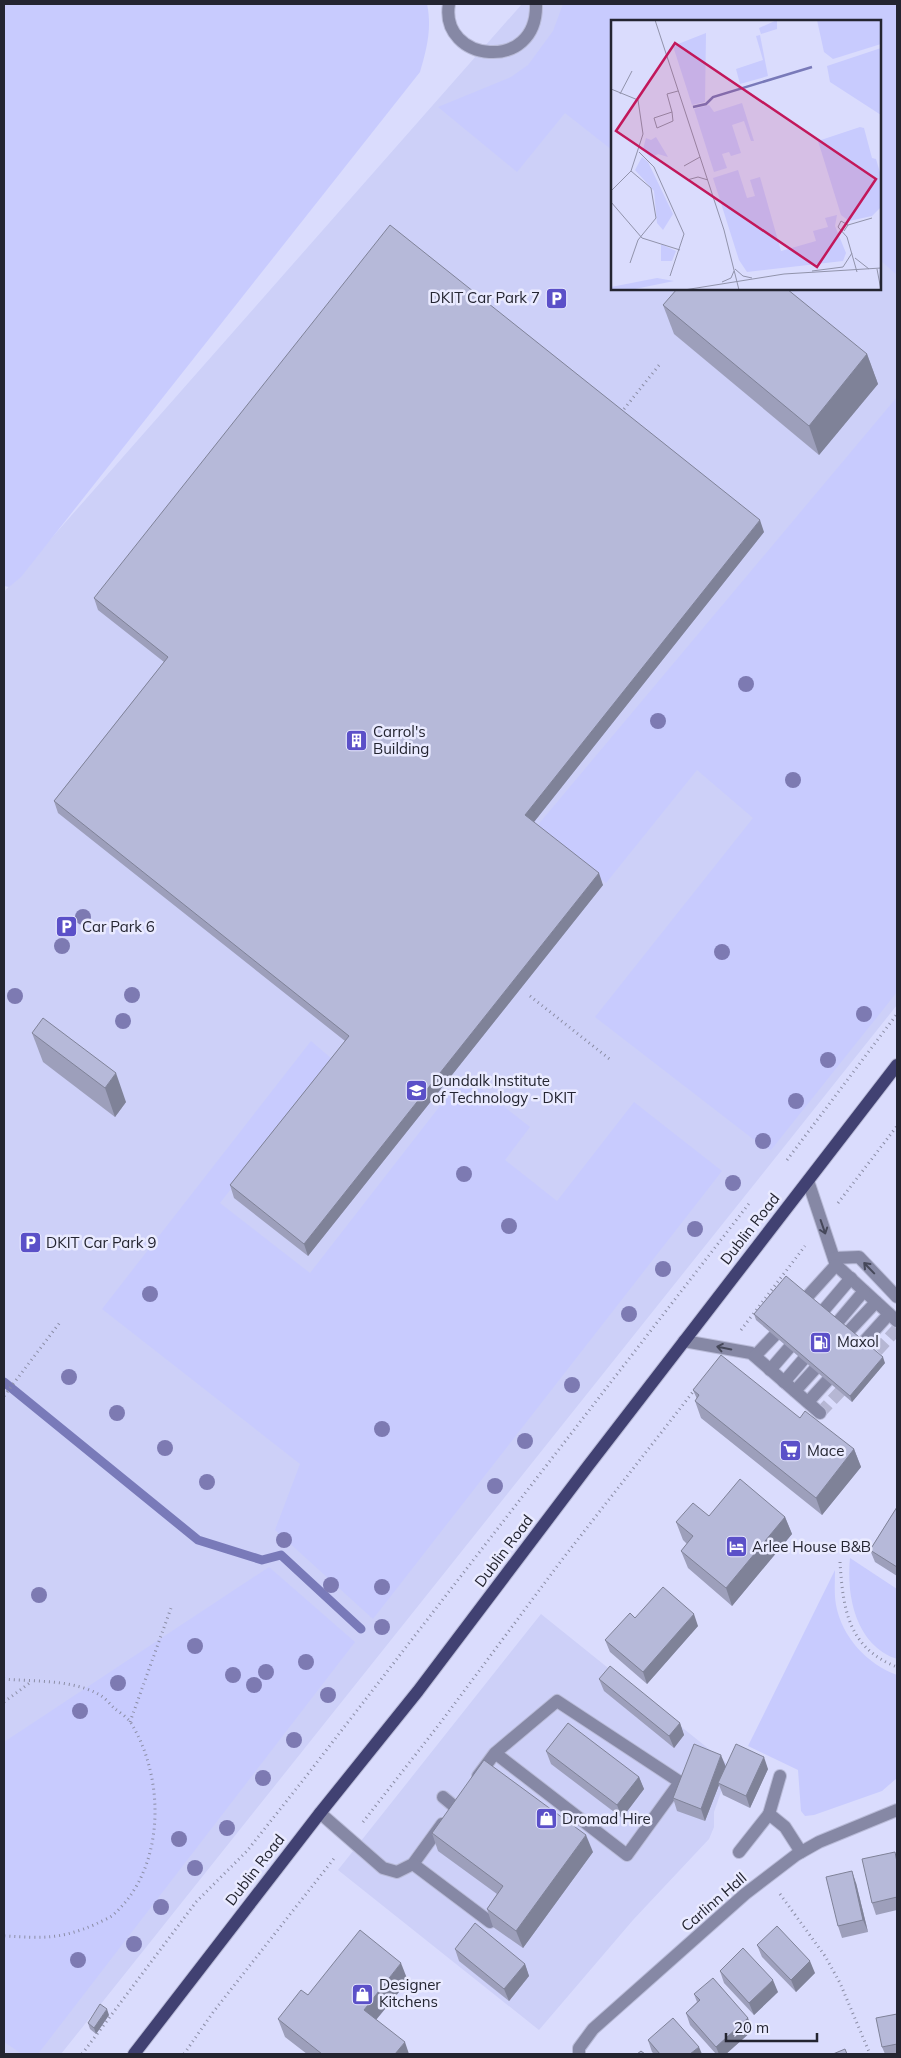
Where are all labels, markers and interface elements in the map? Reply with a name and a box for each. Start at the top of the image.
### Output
inset map [611,20,881,290]
parking icon: DKIT Car Park 7 [544,286,568,310]
place label: DKIT Car Park 7 [430,288,540,307]
place label: Carrol's Building [373,722,429,758]
building icon: Carrol's Building [345,729,369,753]
parking icon: Car Park 6 [54,915,78,939]
place label: Car Park 6 [82,917,155,936]
place label: Dundalk Institute of Technology - DKIT [432,1071,576,1107]
school or university icon: Dundalk Institute of Technology - DKIT [404,1078,428,1102]
street label: Dublin Road [716,1189,783,1268]
one-way arrow [819,1219,828,1235]
parking icon: DKIT Car Park 9 [18,1231,42,1255]
place label: DKIT Car Park 9 [46,1233,156,1252]
one-way arrow [863,1262,876,1274]
fuel station icon: Maxol [809,1330,833,1354]
place label: Maxol [837,1332,879,1351]
one-way arrow [717,1343,733,1353]
supermarket icon: Mace [779,1439,803,1463]
place label: Mace [807,1441,844,1460]
street label: Dublin Road [470,1511,537,1591]
hotel icon: Arlee House B&B [724,1535,748,1559]
place label: Arlee House B&B [752,1537,871,1556]
shop icon: Dromad Hire [534,1807,558,1831]
place label: Dromad Hire [562,1809,651,1828]
street label: Dublin Road [221,1830,288,1909]
street label: Carlinn Hall [677,1868,750,1935]
place label: Designer Kitchens [379,1975,441,2011]
shop icon: Designer Kitchens [351,1982,375,2006]
scale bar [726,2010,817,2042]
text: 20 m [734,2018,769,2037]

